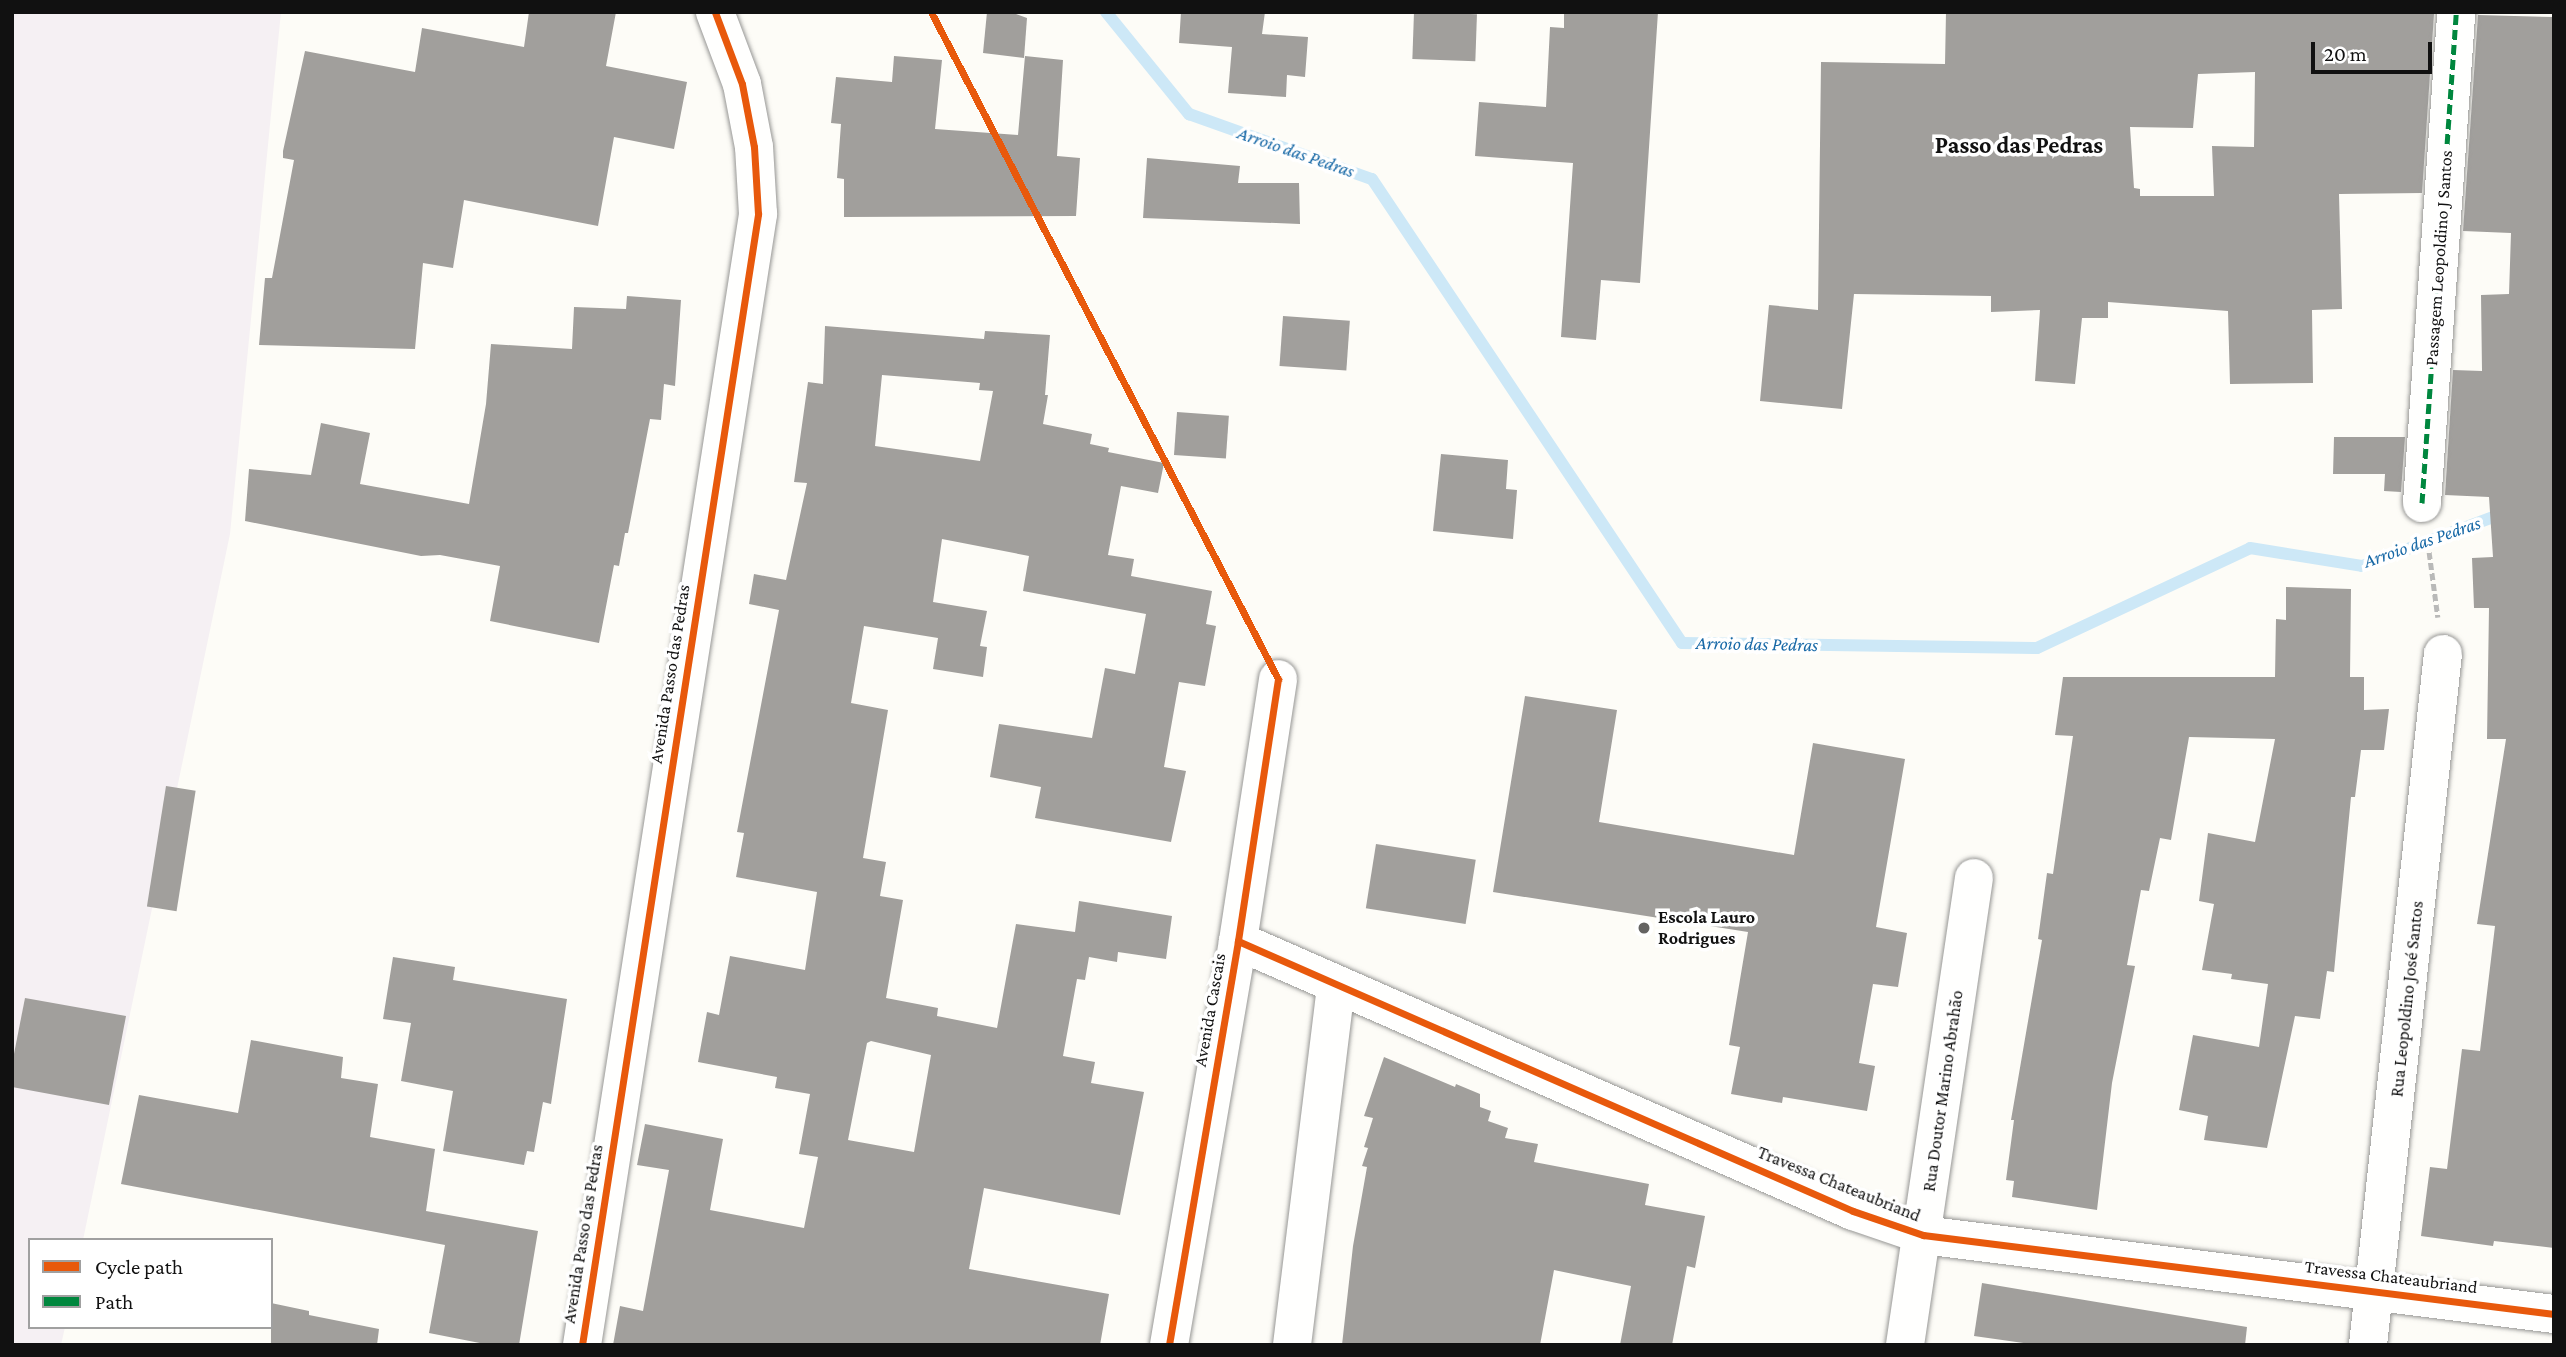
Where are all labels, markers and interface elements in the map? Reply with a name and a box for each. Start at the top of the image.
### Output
scale bar [2314,28,2435,72]
text: 20 m [2324,42,2367,66]
water label: Arroio das Pedras [1235,121,1357,183]
district label: Passo das Pedras [1935,131,2103,159]
street label: Passagem Leopoldino J Santos [2421,149,2457,367]
water label: Arroio das Pedras [2361,511,2483,573]
street label: Avenida Passo das Pedras [645,583,695,765]
water label: Arroio das Pedras [1696,632,1818,656]
street label: Rua Leopoldino José Santos [2386,900,2428,1098]
place label: Escola Lauro Rodrigues [1658,907,1755,950]
marker: Escola Lauro Rodrigues [1636,920,1652,936]
street label: Avenida Cascais [1189,952,1231,1068]
street label: Rua Doutor Marino Abrahão [1918,989,1968,1193]
street label: Travessa Chateaubriand [1754,1141,1924,1227]
street label: Avenida Passo das Pedras [558,1143,608,1325]
legend [28,1238,273,1329]
text: Cycle path [95,1255,183,1279]
street label: Travessa Chateaubriand [2303,1256,2479,1298]
text: Path [95,1290,133,1314]

